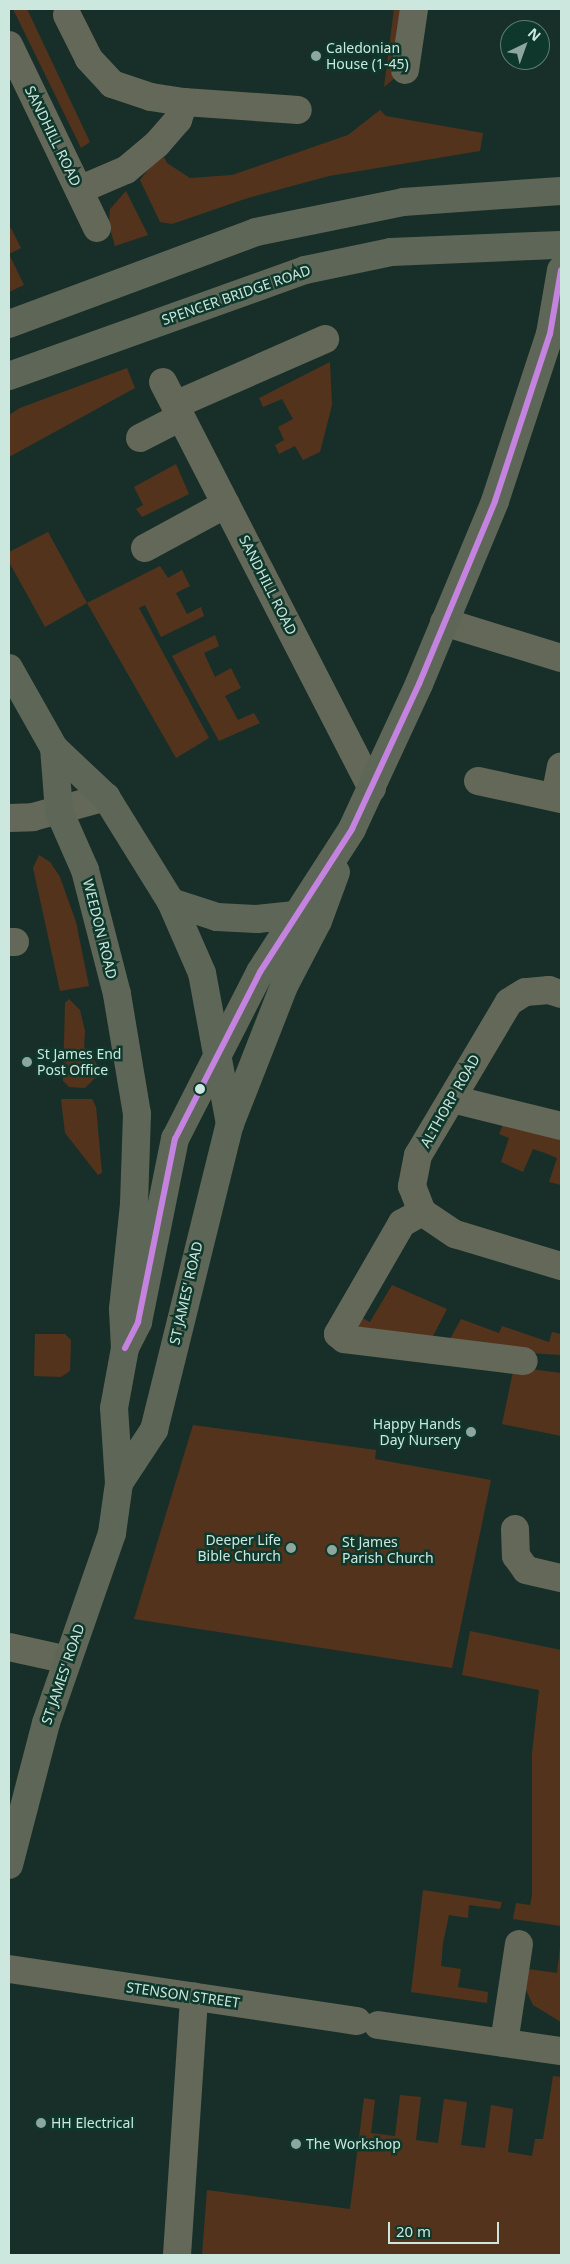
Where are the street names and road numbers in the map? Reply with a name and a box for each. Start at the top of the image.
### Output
street label: SANDHILL ROAD [21,83,85,189]
street label: SPENCER BRIDGE ROAD [159,262,313,328]
street label: SANDHILL ROAD [236,532,300,638]
street label: WEEDON ROAD [79,877,121,981]
street label: ALTHORP ROAD [417,1052,483,1150]
street label: ST JAMES' ROAD [166,1240,206,1346]
street label: ST JAMES' ROAD [38,1621,88,1727]
street label: STENSON STREET [125,1979,241,2011]

